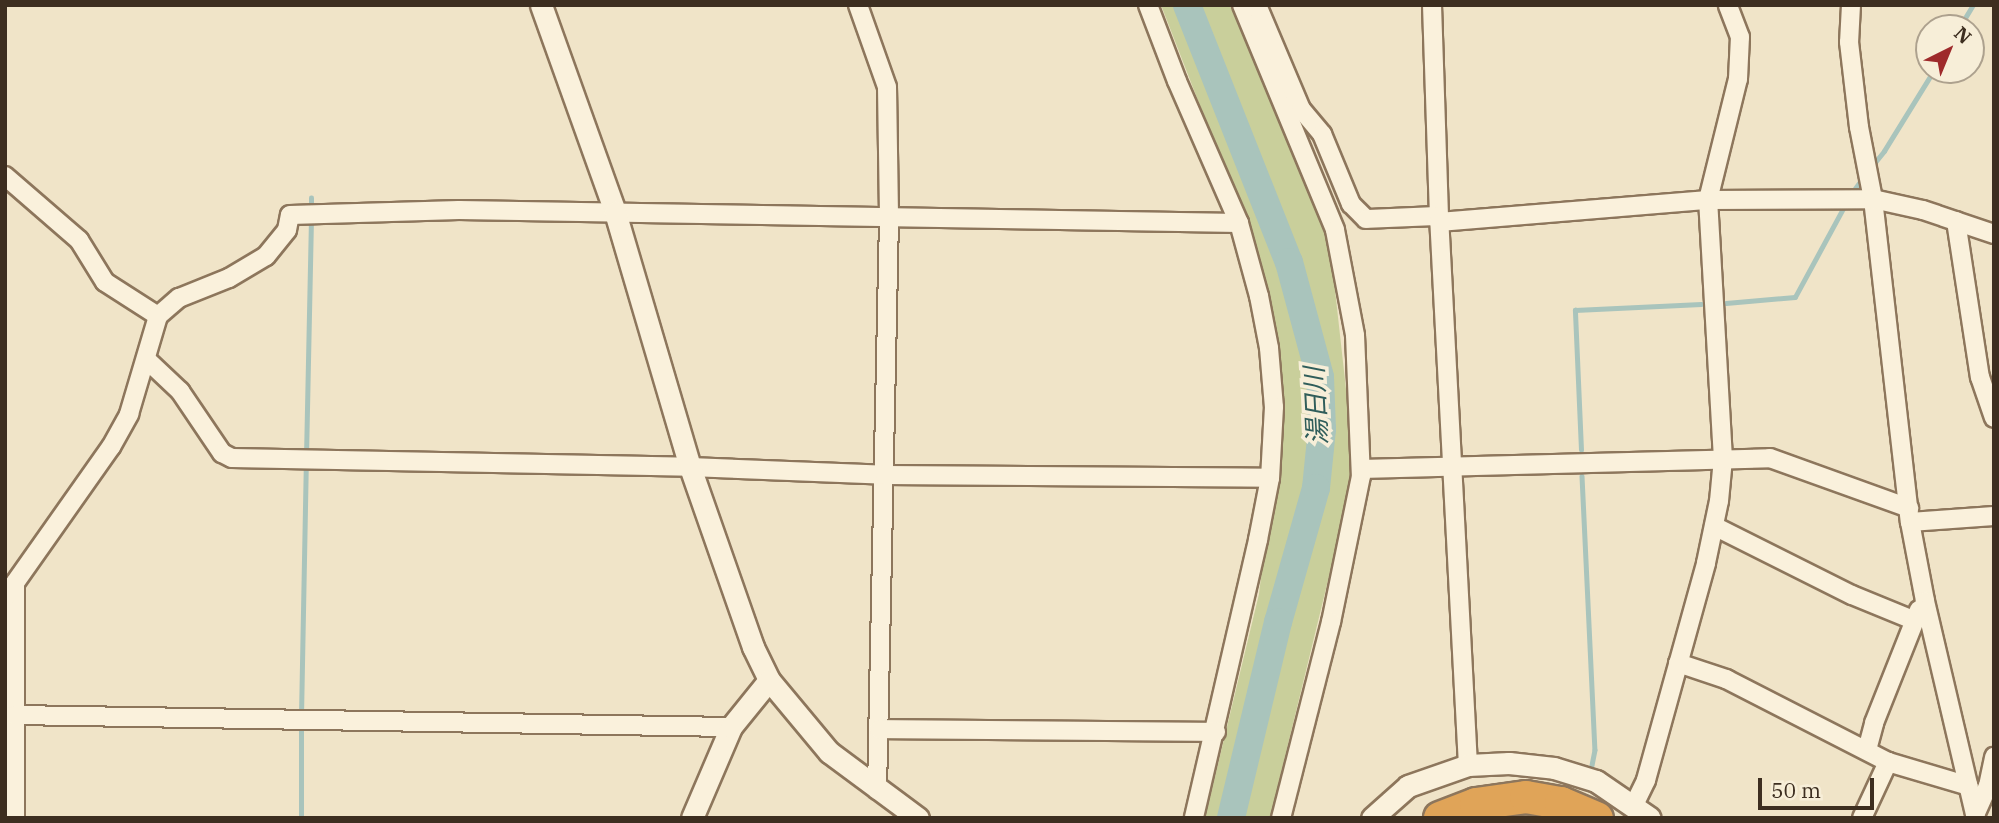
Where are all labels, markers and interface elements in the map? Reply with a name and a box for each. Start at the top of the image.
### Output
north arrow [1915,14,1985,84]
text: N [1949,21,1977,49]
water label: 湯日川 [1298,366,1334,446]
scale bar [1761,764,1876,808]
text: 50 m [1771,776,1821,804]

